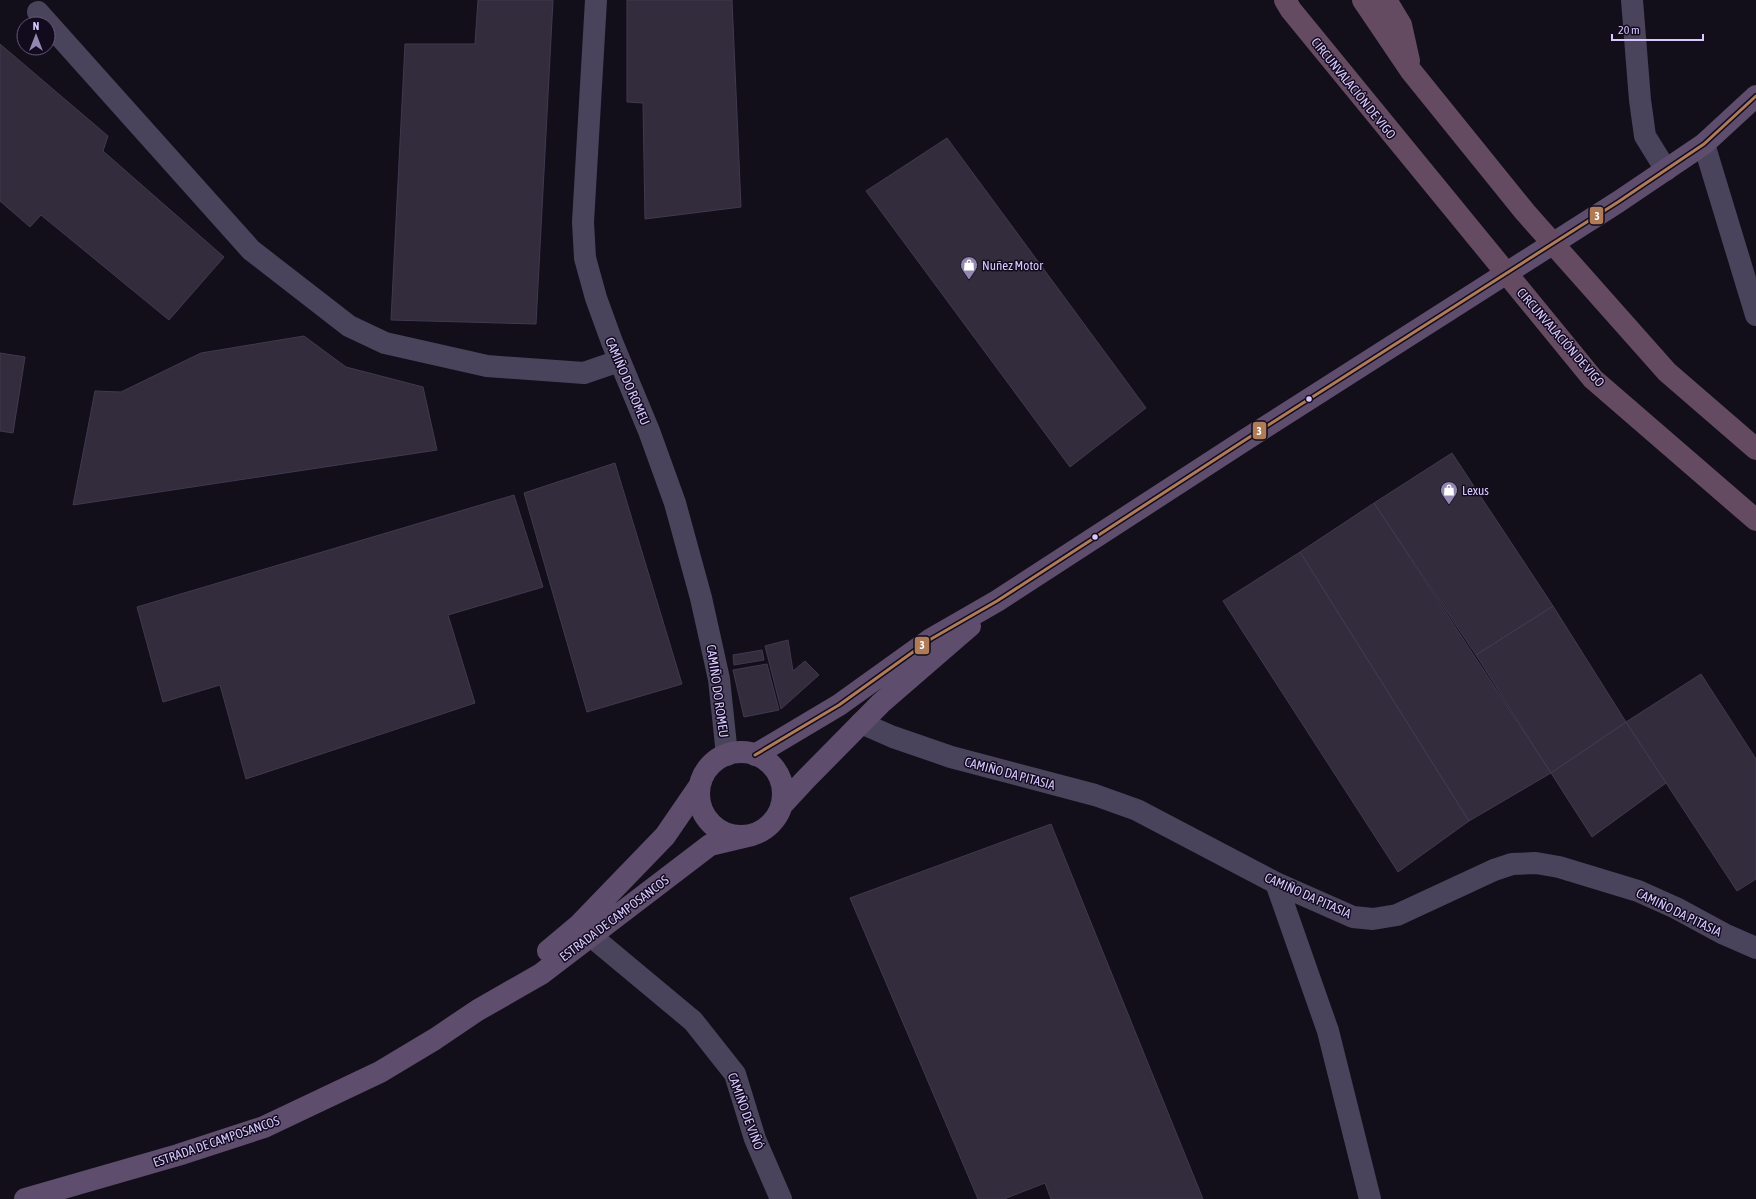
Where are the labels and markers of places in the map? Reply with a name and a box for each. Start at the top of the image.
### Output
shop icon: Nuñez Motor [959,255,979,280]
place label: Nuñez Motor [982,258,1043,273]
unlabelled marker [1304,394,1314,404]
shop icon: Lexus [1439,480,1459,505]
place label: Lexus [1462,483,1489,498]
unlabelled marker [1090,532,1100,542]

